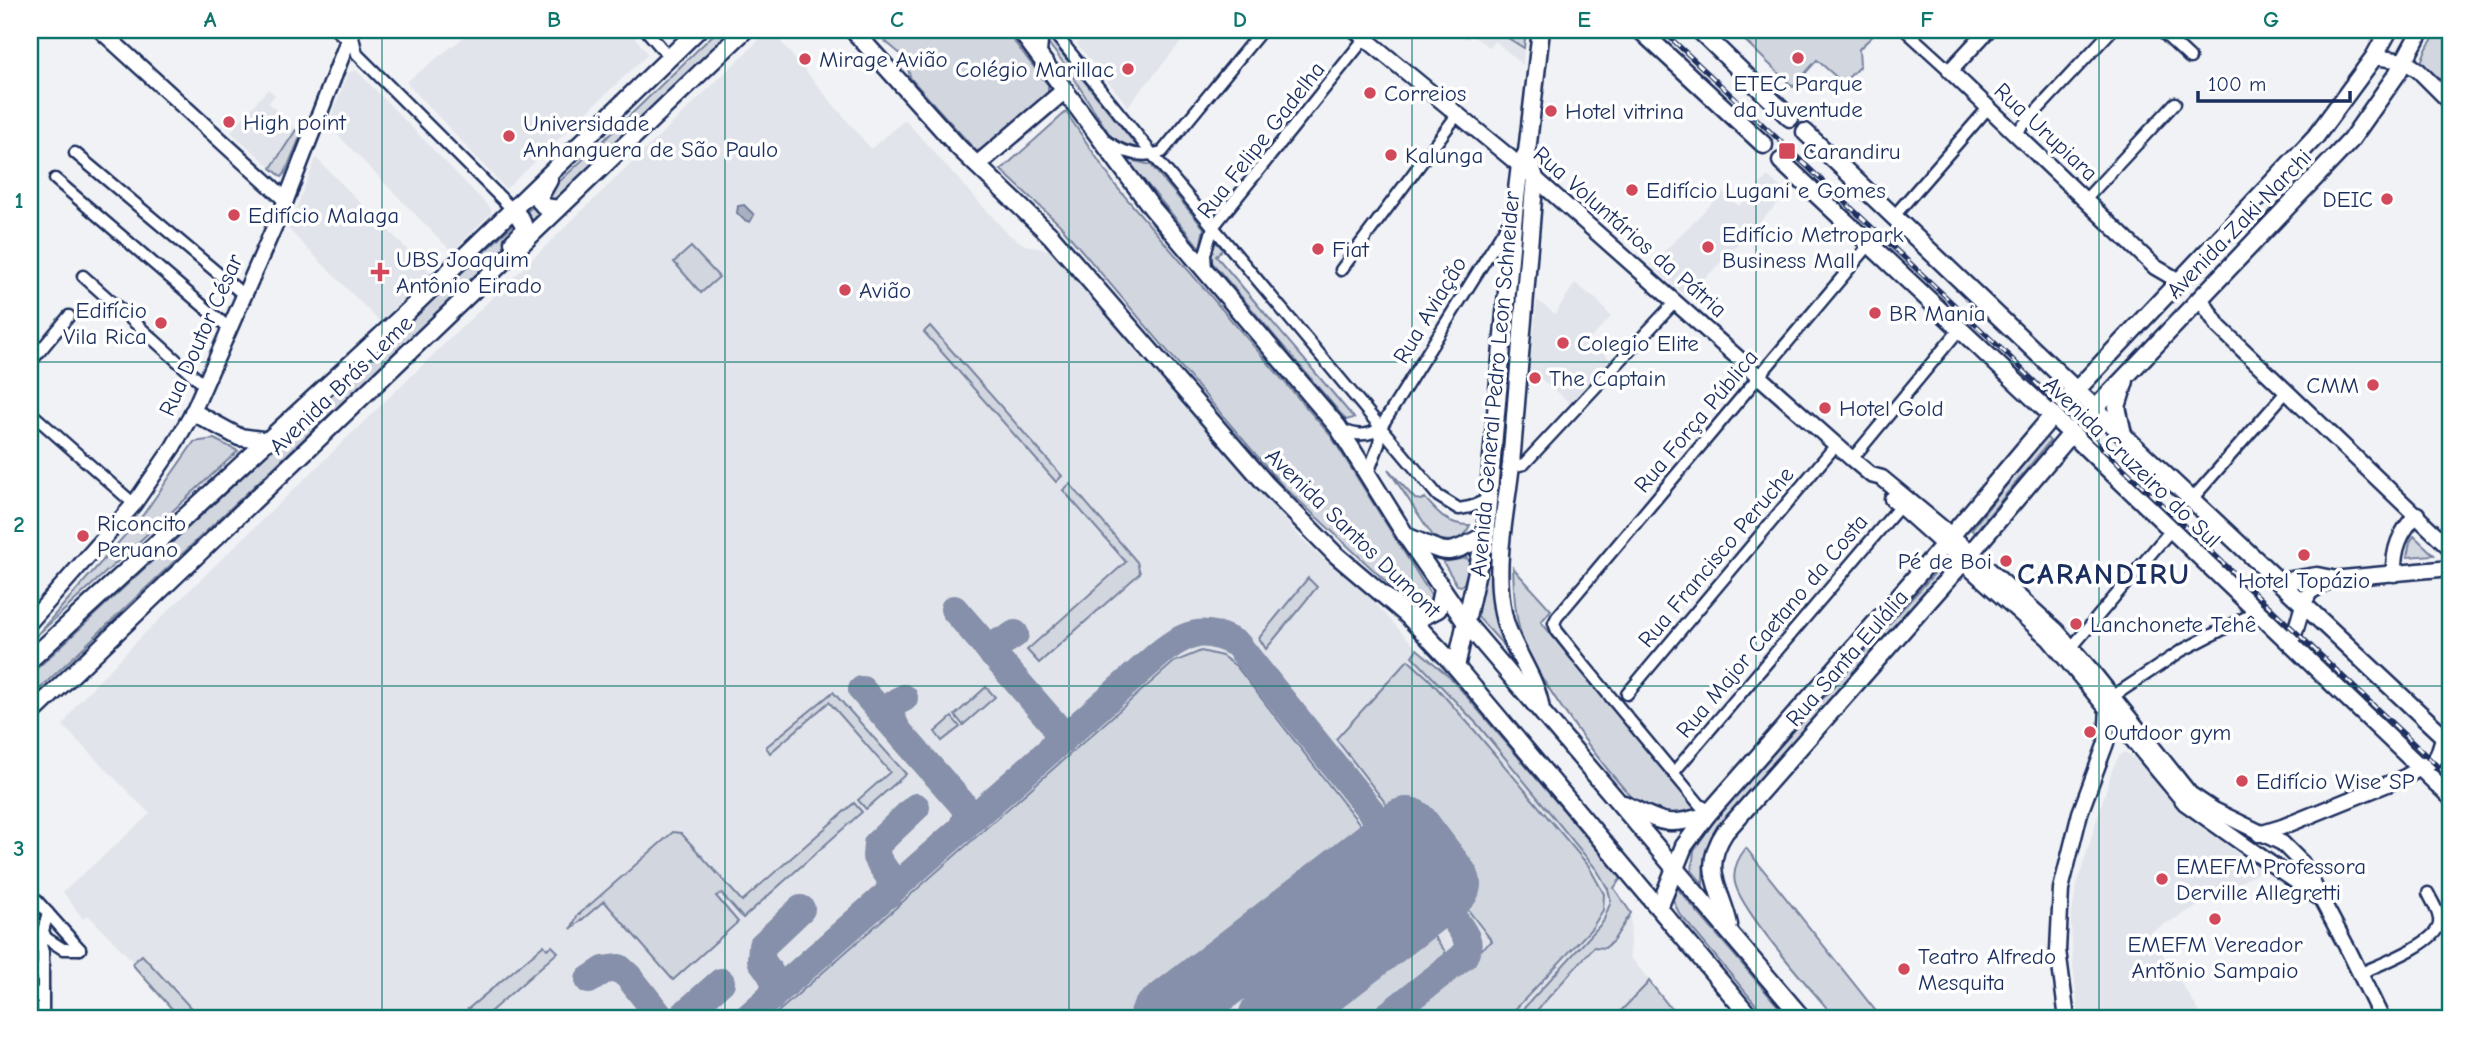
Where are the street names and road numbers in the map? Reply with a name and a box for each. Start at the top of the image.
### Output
street label: Rua Felipe Gadelha [1191,56,1331,224]
street label: Rua Urupiara [1989,77,2103,187]
street label: Rua Voluntários da Pátria [1528,141,1732,323]
street label: Avenida Zaki Narchi [2161,144,2317,304]
street label: Avenida General Pedro Leon Schneider [1465,189,1525,578]
street label: Rua Doutor César [153,249,249,420]
street label: Rua Aviação [1387,252,1473,368]
street label: Avenida Brás Leme [264,310,418,460]
street label: Rua Força Pública [1628,344,1764,498]
street label: Avenida Cruzeiro do Sul [2038,371,2226,553]
street label: Avenida Santos Dumont [1260,442,1447,625]
street label: Rua Francisco Peruche [1633,461,1799,653]
street label: Rua Major Caetano da Costa [1670,509,1874,743]
street label: Rua Santa Eulália [1780,584,1914,732]

